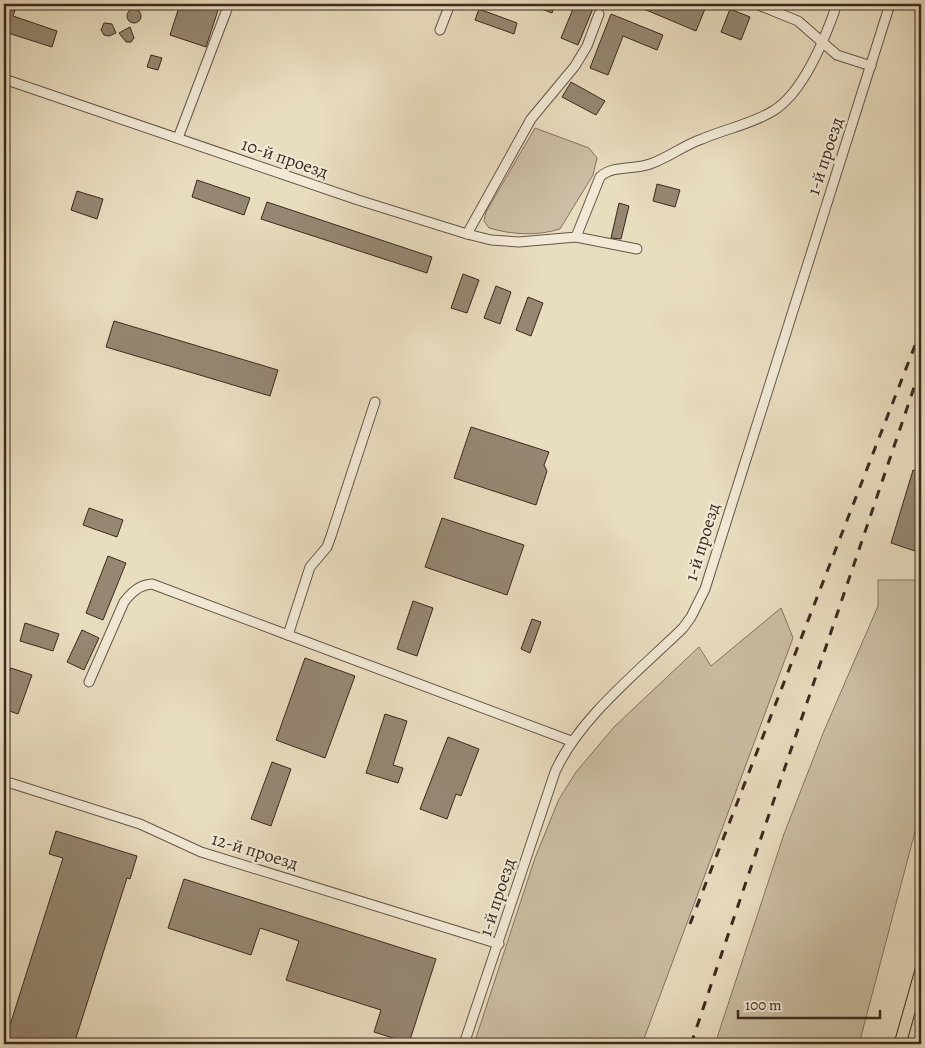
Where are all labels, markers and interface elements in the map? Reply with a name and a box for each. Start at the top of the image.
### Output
street label: 1-й проезд [801,114,849,198]
street label: 10-й проезд [238,132,332,184]
street label: 1-й проезд [679,500,725,584]
street label: 12-й проезд [209,826,301,876]
street label: 1-й проезд [473,855,521,939]
scale bar [738,988,880,1020]
text: 100 m [745,995,782,1015]

